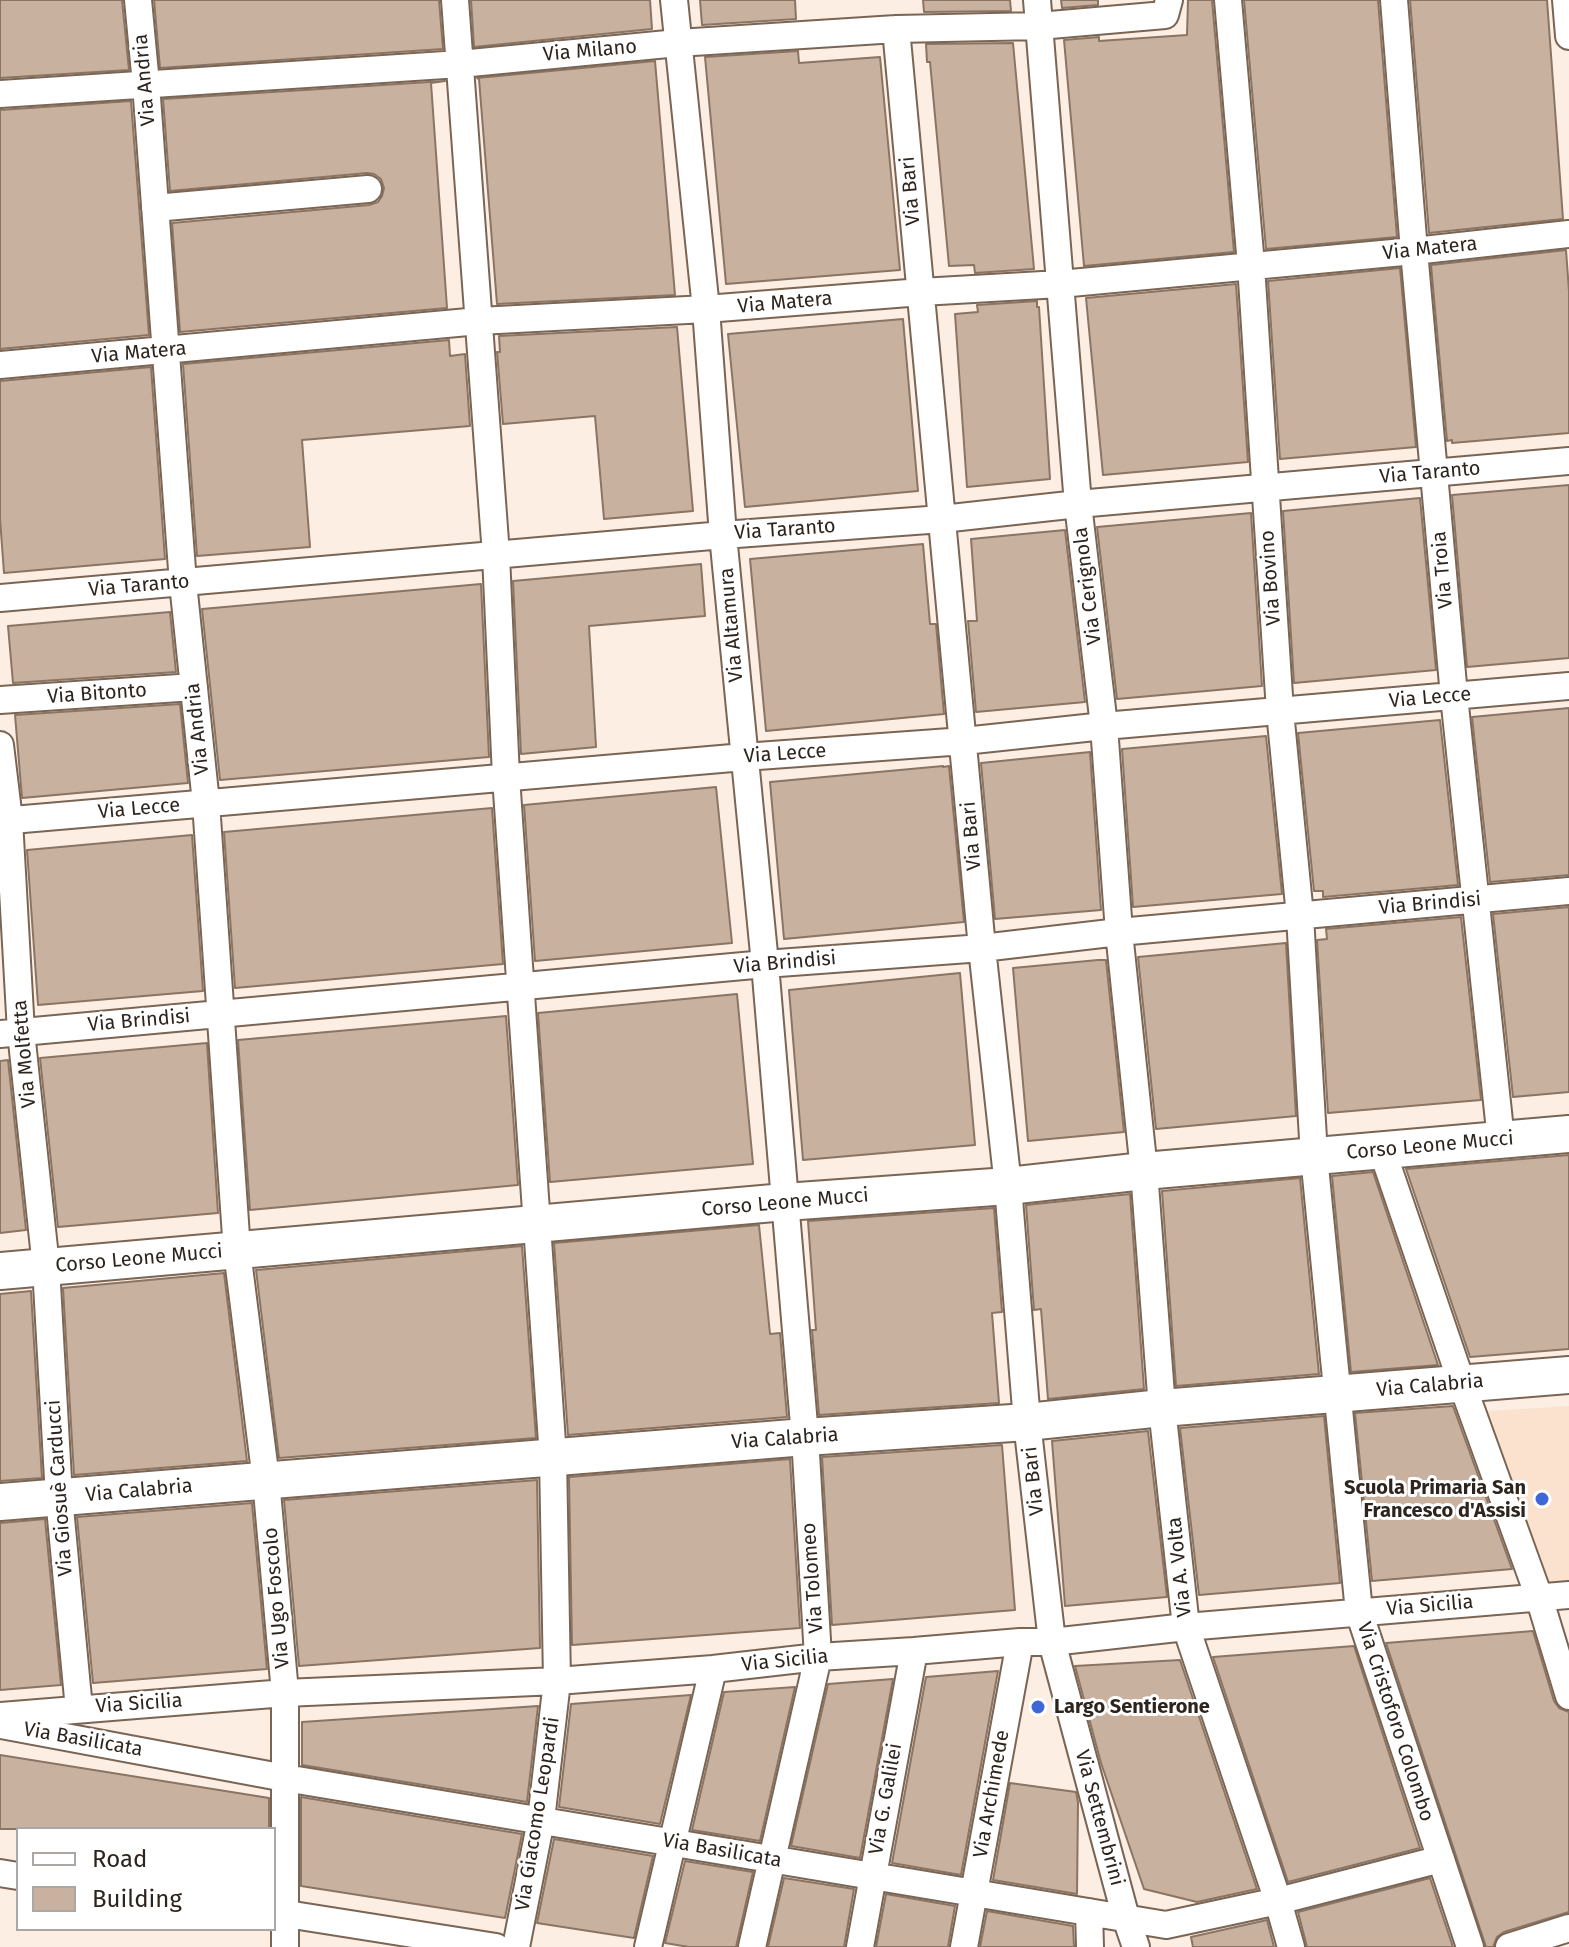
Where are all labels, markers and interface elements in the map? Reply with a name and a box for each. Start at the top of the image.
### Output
street label: Via Andria [129,33,161,127]
street label: Via Milano [542,35,638,67]
street label: Via Bari [896,155,926,227]
street label: Via Matera [1381,232,1479,266]
street label: Via Matera [737,287,833,319]
street label: Via Matera [91,337,187,369]
street label: Via Taranto [1378,457,1482,489]
street label: Via Taranto [734,514,836,546]
street label: Via Cerignola [1069,526,1107,646]
street label: Via Bovino [1256,529,1286,627]
street label: Via Troia [1428,530,1458,610]
street label: Via Altamura [715,567,749,683]
street label: Via Taranto [87,570,191,602]
street label: Via Bitonto [46,679,148,709]
street label: Via Andria [181,682,215,776]
street label: Via Lecce [1388,682,1472,714]
street label: Via Lecce [743,739,827,769]
street label: Via Lecce [97,793,181,825]
street label: Via Bari [957,800,987,872]
street label: Via Brindisi [1378,888,1482,920]
street label: Via Brindisi [733,947,837,979]
street label: Via Molfetta [8,999,42,1109]
street label: Via Brindisi [87,1005,191,1037]
street label: Corso Leone Mucci [1345,1127,1515,1165]
street label: Corso Leone Mucci [700,1184,870,1222]
street label: Corso Leone Mucci [54,1240,224,1278]
street label: Via Calabria [1375,1369,1485,1403]
street label: Via Giosuè Carducci [42,1399,78,1577]
street label: Via Calabria [731,1423,839,1455]
street label: Via Bari [1018,1445,1050,1517]
street label: Via Calabria [84,1474,194,1508]
place label: Scuola Primaria San Francesco d'Assisi [1344,1476,1526,1523]
marker: Scuola Primaria San Francesco d'Assisi [1533,1490,1551,1508]
street label: Via A. Volta [1163,1516,1197,1618]
street label: Via Tolomeo [797,1522,829,1634]
street label: Via Ugo Foscolo [259,1526,295,1670]
street label: Via Sicilia [1386,1590,1474,1622]
street label: Via Cristoforo Colombo [1351,1619,1439,1825]
street label: Via Sicilia [740,1645,830,1677]
street label: Via Sicilia [95,1689,183,1719]
place label: Largo Sentierone [1054,1695,1210,1719]
marker: Largo Sentierone [1029,1698,1047,1716]
street label: Via Giacomo Leopardi [511,1715,565,1913]
street label: Via Basilicata [22,1718,144,1762]
street label: Via Archimede [969,1728,1015,1860]
street label: Via G. Galilei [864,1741,908,1857]
street label: Via Settembrini [1069,1748,1129,1888]
legend [16,1827,276,1931]
street label: Via Basilicata [661,1829,783,1873]
text: Road [92,1845,147,1873]
text: Building [92,1885,182,1913]

